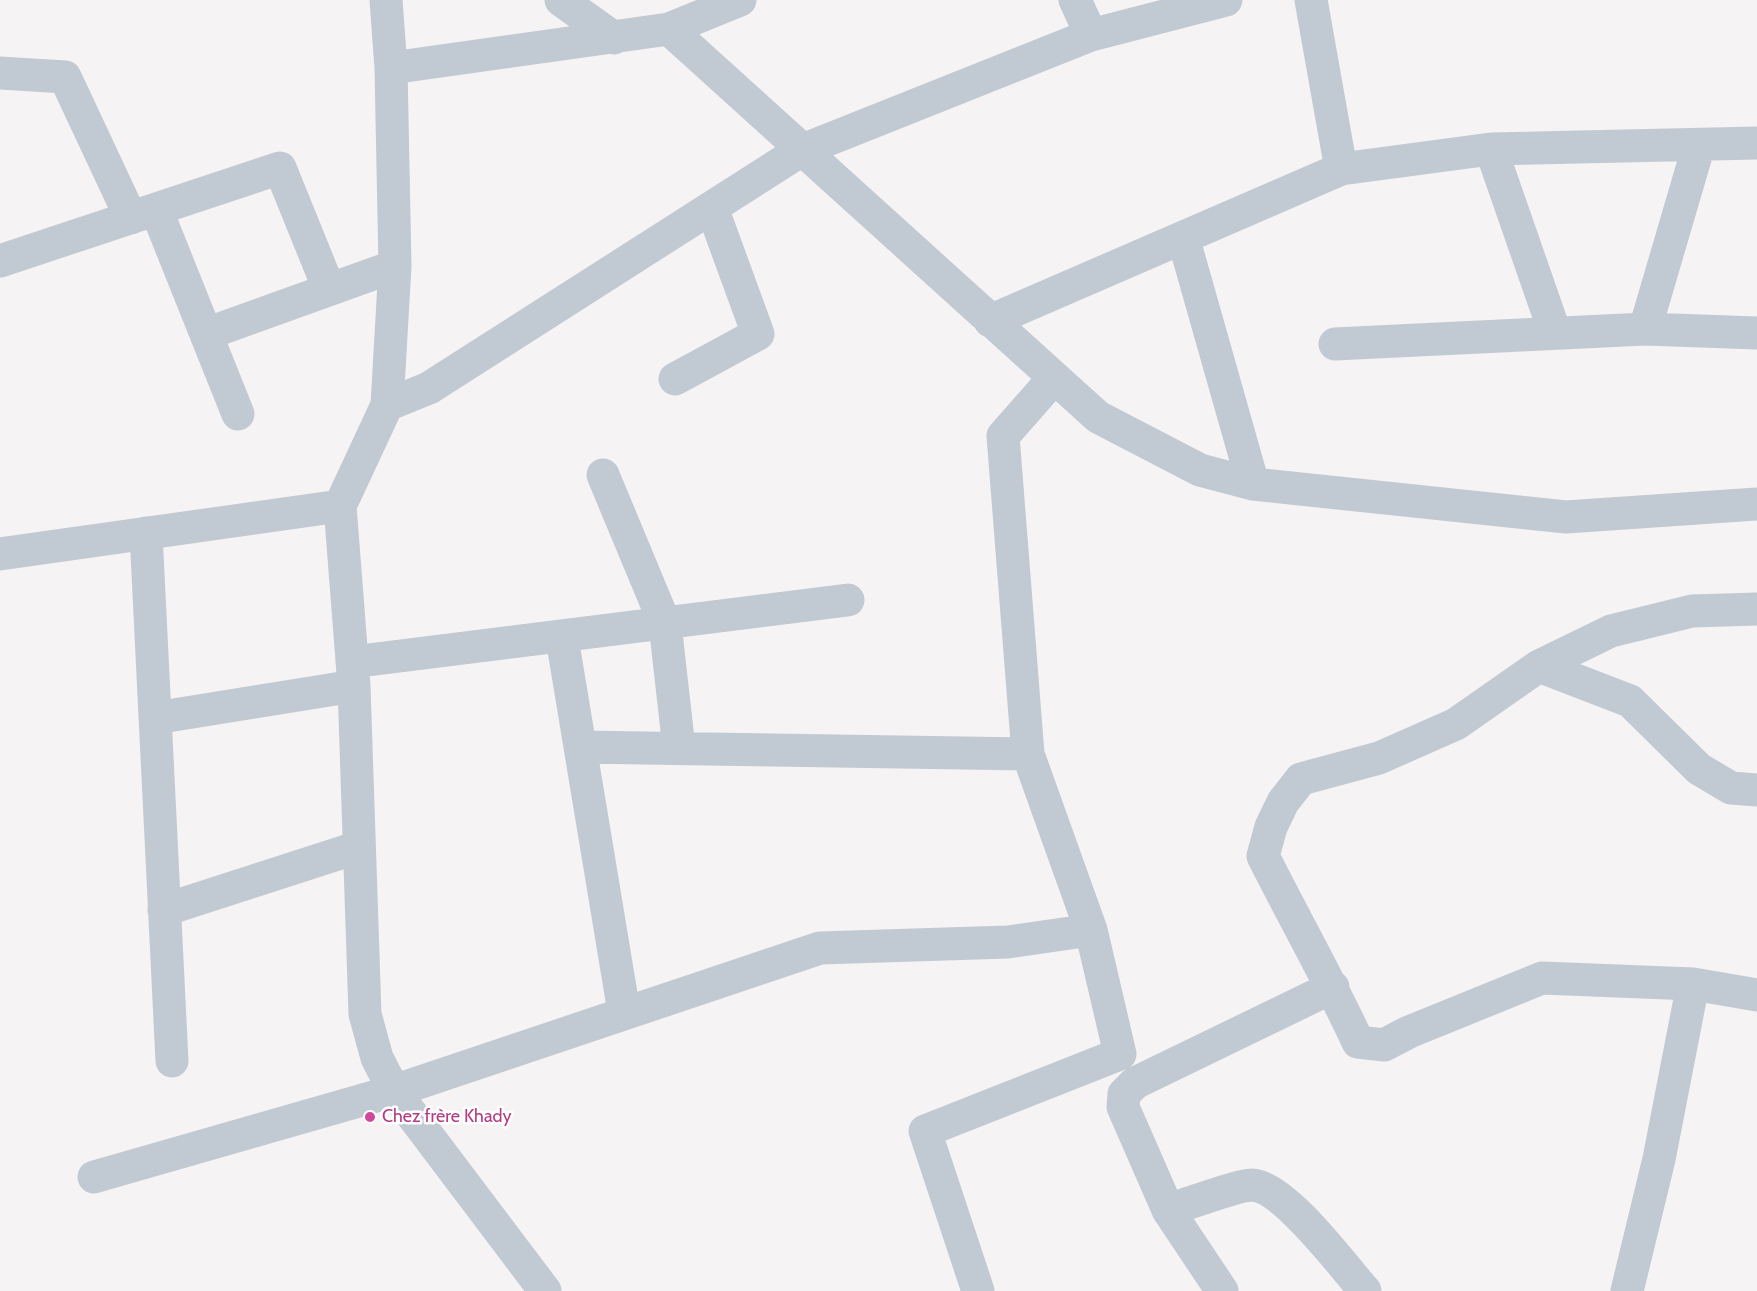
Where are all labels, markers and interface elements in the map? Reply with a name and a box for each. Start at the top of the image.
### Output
place label: Chez frère Khady [382,1106,512,1128]
marker: Chez frère Khady [363,1110,377,1124]

